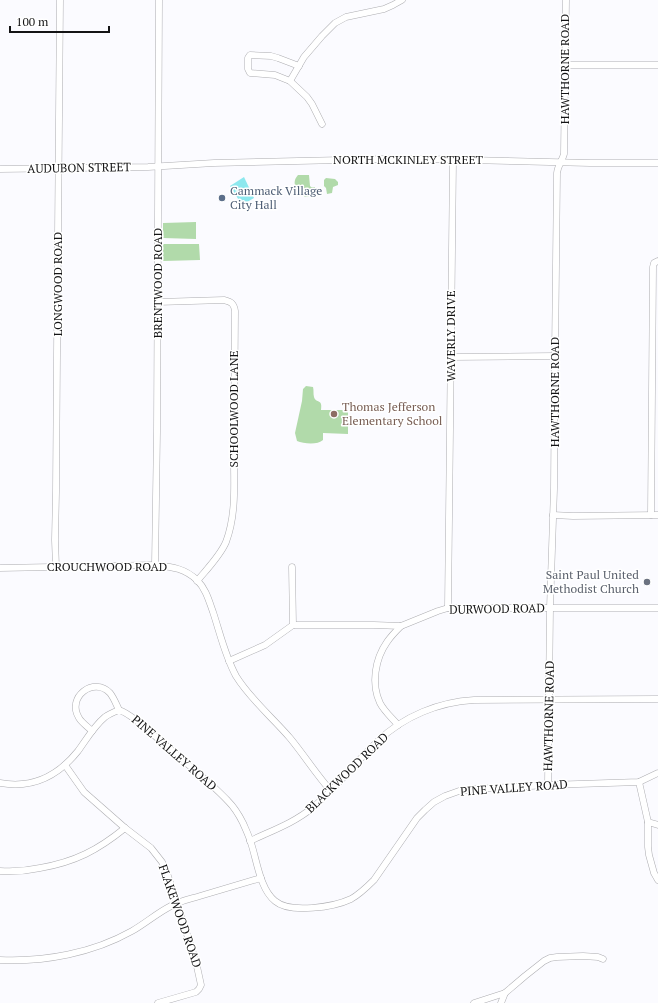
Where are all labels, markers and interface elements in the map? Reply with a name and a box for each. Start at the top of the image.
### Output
scale bar [10,8,109,34]
text: 100 m [16,14,49,29]
street label: HAWTHORNE ROAD [557,14,572,124]
street label: NORTH MCKINLEY STREET [333,152,483,167]
street label: AUDUBON STREET [27,159,132,176]
place label: Cammack Village City Hall [230,183,322,212]
marker: Cammack Village City Hall [217,193,227,203]
street label: BRENTWOOD ROAD [150,228,165,338]
street label: LONGWOOD ROAD [50,232,65,336]
street label: WAVERLY DRIVE [443,290,458,382]
street label: HAWTHORNE ROAD [547,337,562,447]
street label: SCHOOLWOOD LANE [226,350,241,468]
place label: Thomas Jefferson Elementary School [342,399,443,428]
marker: Thomas Jefferson Elementary School [329,409,339,419]
street label: CROUCHWOOD ROAD [47,559,167,574]
place label: Saint Paul United Methodist Church [543,567,639,596]
marker: Saint Paul United Methodist Church [642,577,652,587]
street label: DURWOOD ROAD [449,600,545,617]
street label: HAWTHORNE ROAD [540,661,557,771]
street label: PINE VALLEY ROAD [129,712,220,794]
street label: BLACKWOOD ROAD [302,729,391,816]
street label: PINE VALLEY ROAD [460,776,568,799]
street label: FLAKEWOOD ROAD [156,862,205,969]

